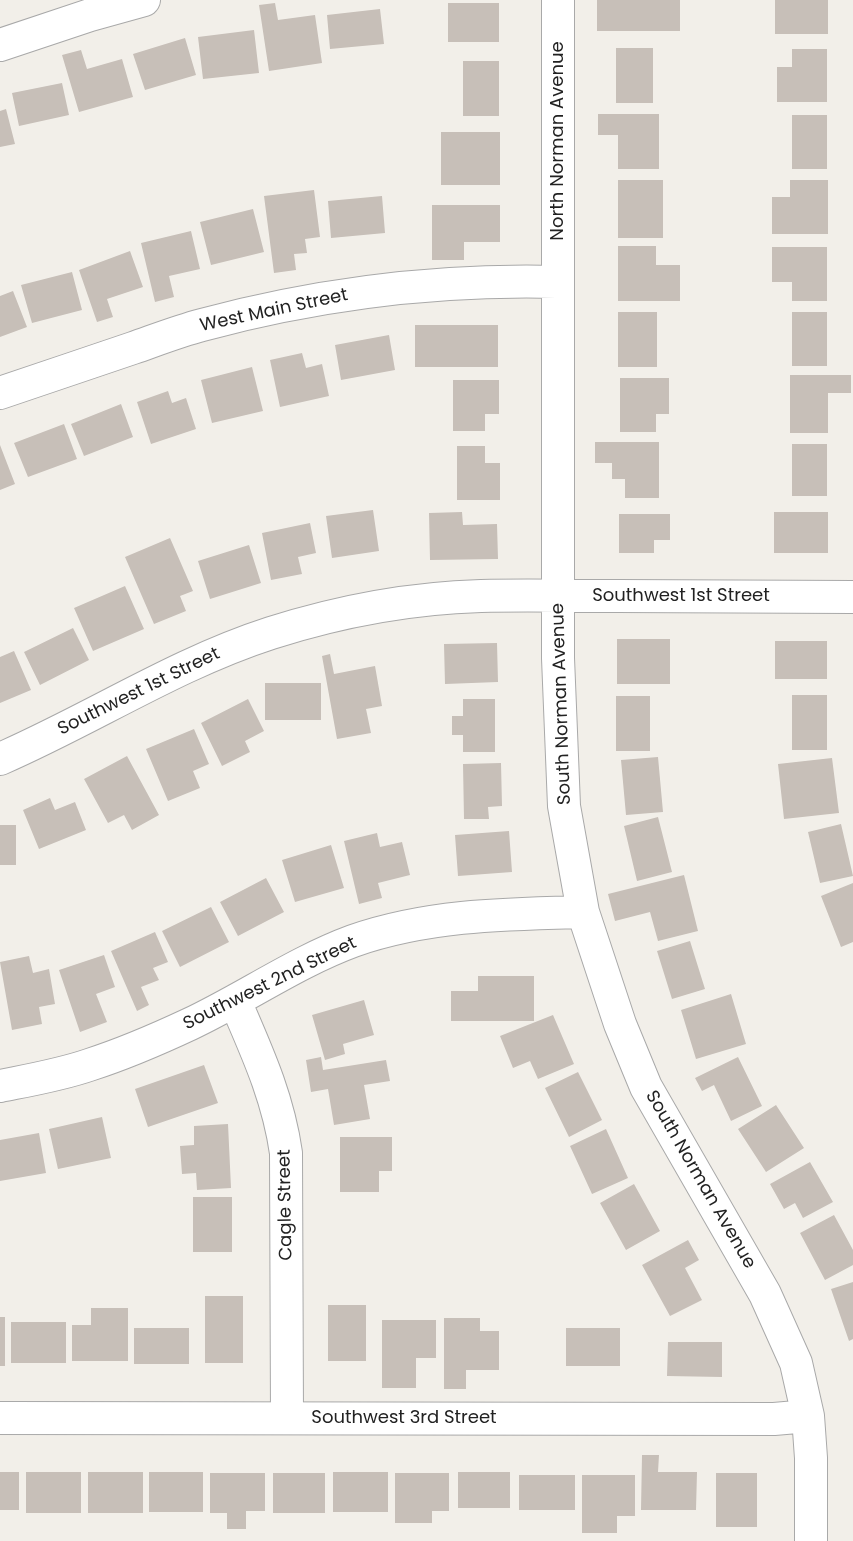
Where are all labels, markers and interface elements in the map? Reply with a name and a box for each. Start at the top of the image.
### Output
street label: North Norman Avenue [547,41,569,241]
street label: West Main Street [198,285,350,337]
street label: Southwest 1st Street [592,585,770,607]
street label: South Norman Avenue [548,603,576,805]
street label: Southwest 1st Street [54,643,224,741]
street label: Southwest 2nd Street [180,933,360,1035]
street label: South Norman Avenue [640,1087,760,1273]
street label: Cagle Street [274,1149,298,1261]
street label: Southwest 3rd Street [311,1407,497,1429]

